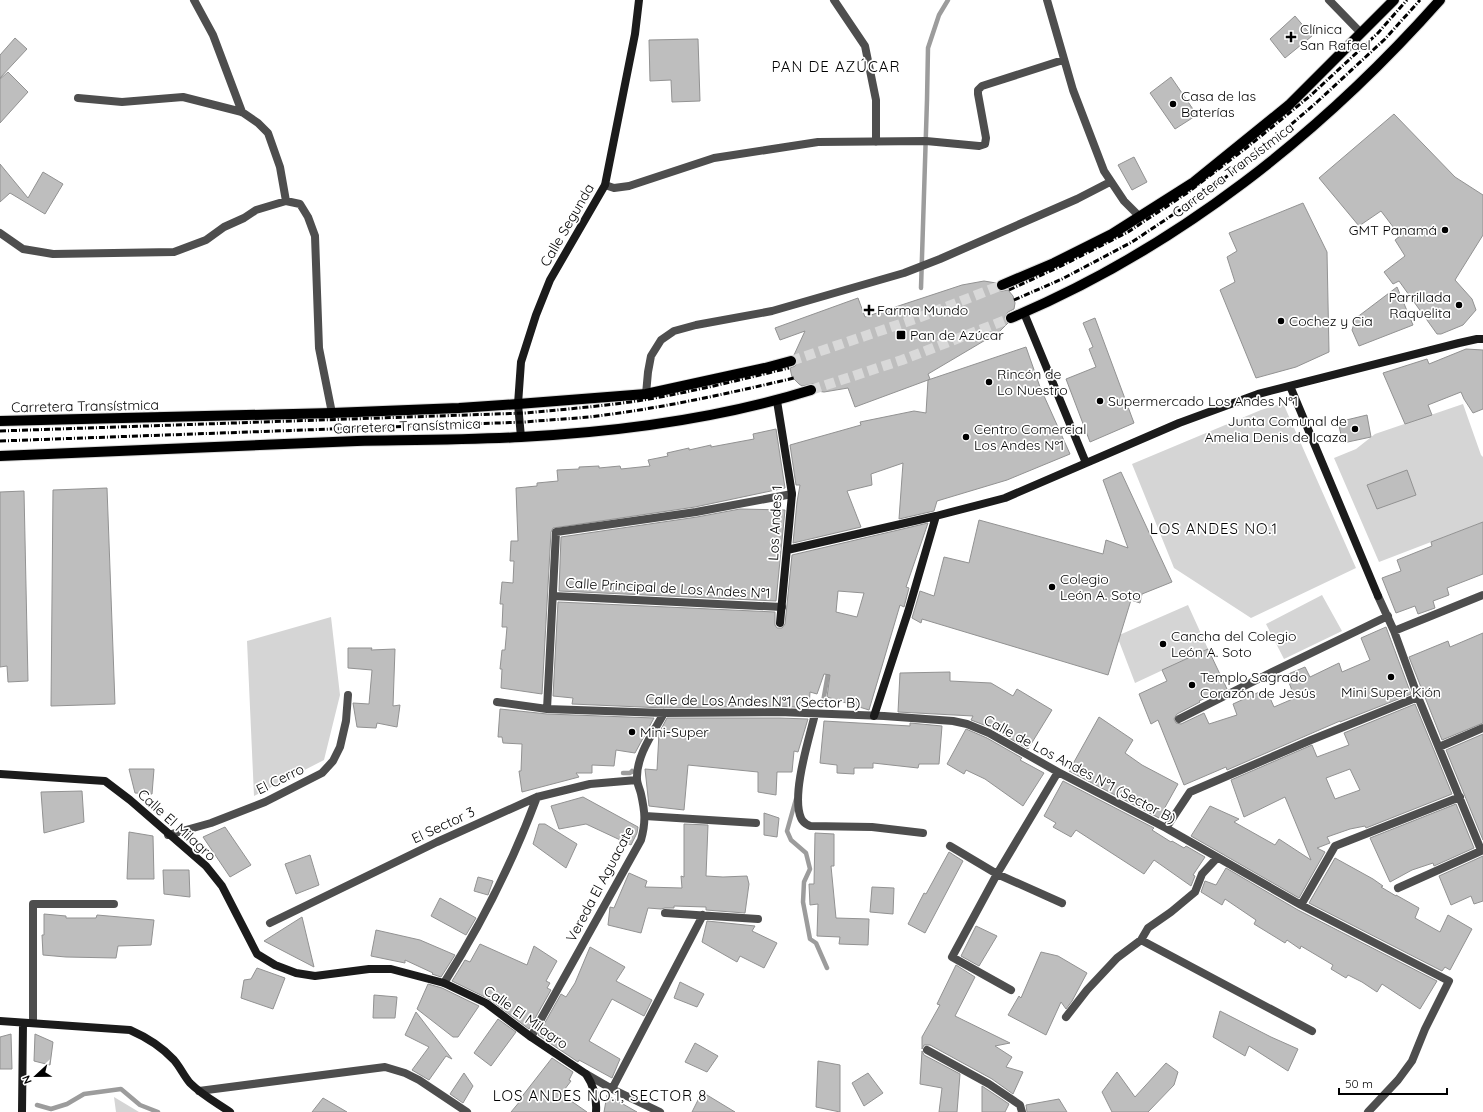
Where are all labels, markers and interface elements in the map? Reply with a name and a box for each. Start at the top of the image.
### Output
place label: Clínica San Rafael [1300,20,1371,54]
marker: Clínica San Rafael [1285,31,1297,43]
district label: PAN DE AZÚCAR [771,57,901,76]
place label: Casa de las Baterías [1181,87,1256,121]
marker: Casa de las Baterías [1168,99,1178,109]
street label: Carretera Transístmica [1169,118,1297,222]
street label: Calle Segunda [536,180,598,270]
place label: GMT Panamá [1349,221,1437,239]
marker: GMT Panamá [1440,225,1450,235]
place label: Parrillada Raquelita [1389,288,1451,322]
marker: Parrillada Raquelita [1454,300,1464,310]
place label: Farma Mundo [877,301,968,319]
marker: Farma Mundo [864,305,874,315]
place label: Cochez y Cia [1289,312,1373,330]
marker: Cochez y Cia [1276,316,1286,326]
place label: Pan de Azúcar [910,326,1004,344]
marker: Pan de Azúcar [895,329,907,341]
place label: Rincón de Lo Nuestro [997,365,1068,399]
marker: Rincón de Lo Nuestro [984,377,994,387]
place label: Supermercado Los Andes N°1 [1108,392,1298,410]
street label: Carretera Transístmica [11,396,159,416]
marker: Supermercado Los Andes N°1 [1095,396,1105,406]
place label: Junta Comunal de Amelia Denis de Icaza [1205,412,1347,446]
street label: Carretera Transístmica [333,414,481,438]
place label: Centro Comercial Los Andes N°1 [974,420,1087,454]
marker: Junta Comunal de Amelia Denis de Icaza [1350,424,1360,434]
marker: Centro Comercial Los Andes N°1 [961,432,971,442]
street label: Los Andes 1 [764,485,786,561]
district label: LOS ANDES NO.1 [1150,519,1278,538]
place label: Colegio León A. Soto [1060,570,1141,604]
street label: Calle Principal de Los Andes N°1 [565,574,771,602]
marker: Colegio León A. Soto [1047,582,1057,592]
place label: Cancha del Colegio León A. Soto [1171,627,1296,661]
marker: Cancha del Colegio León A. Soto [1158,639,1168,649]
place label: Templo Sagrado Corazón de Jesús [1200,668,1316,702]
marker: Mini Super Kión [1386,672,1396,682]
marker: Templo Sagrado Corazón de Jesús [1187,680,1197,690]
place label: Mini Super Kión [1341,683,1441,701]
street label: Calle de Los Andes N°1 (Sector B) [645,690,861,712]
street label: Calle de Los Andes N°1 (Sector B) [981,711,1179,827]
place label: Mini-Super [640,723,709,741]
marker: Mini-Super [627,727,637,737]
street label: El Cerro [253,760,307,798]
street label: Calle El Milagro [134,785,220,865]
street label: El Sector 3 [409,803,477,847]
street label: Vereda El Aguacate [562,823,638,945]
street label: Calle El Milagro [480,981,572,1053]
north arrow [16,1056,56,1096]
scale bar [1339,1070,1447,1096]
text: N [19,1073,35,1086]
text: 50 m [1345,1076,1373,1091]
district label: LOS ANDES NO.1, SECTOR 8 [493,1086,707,1105]

